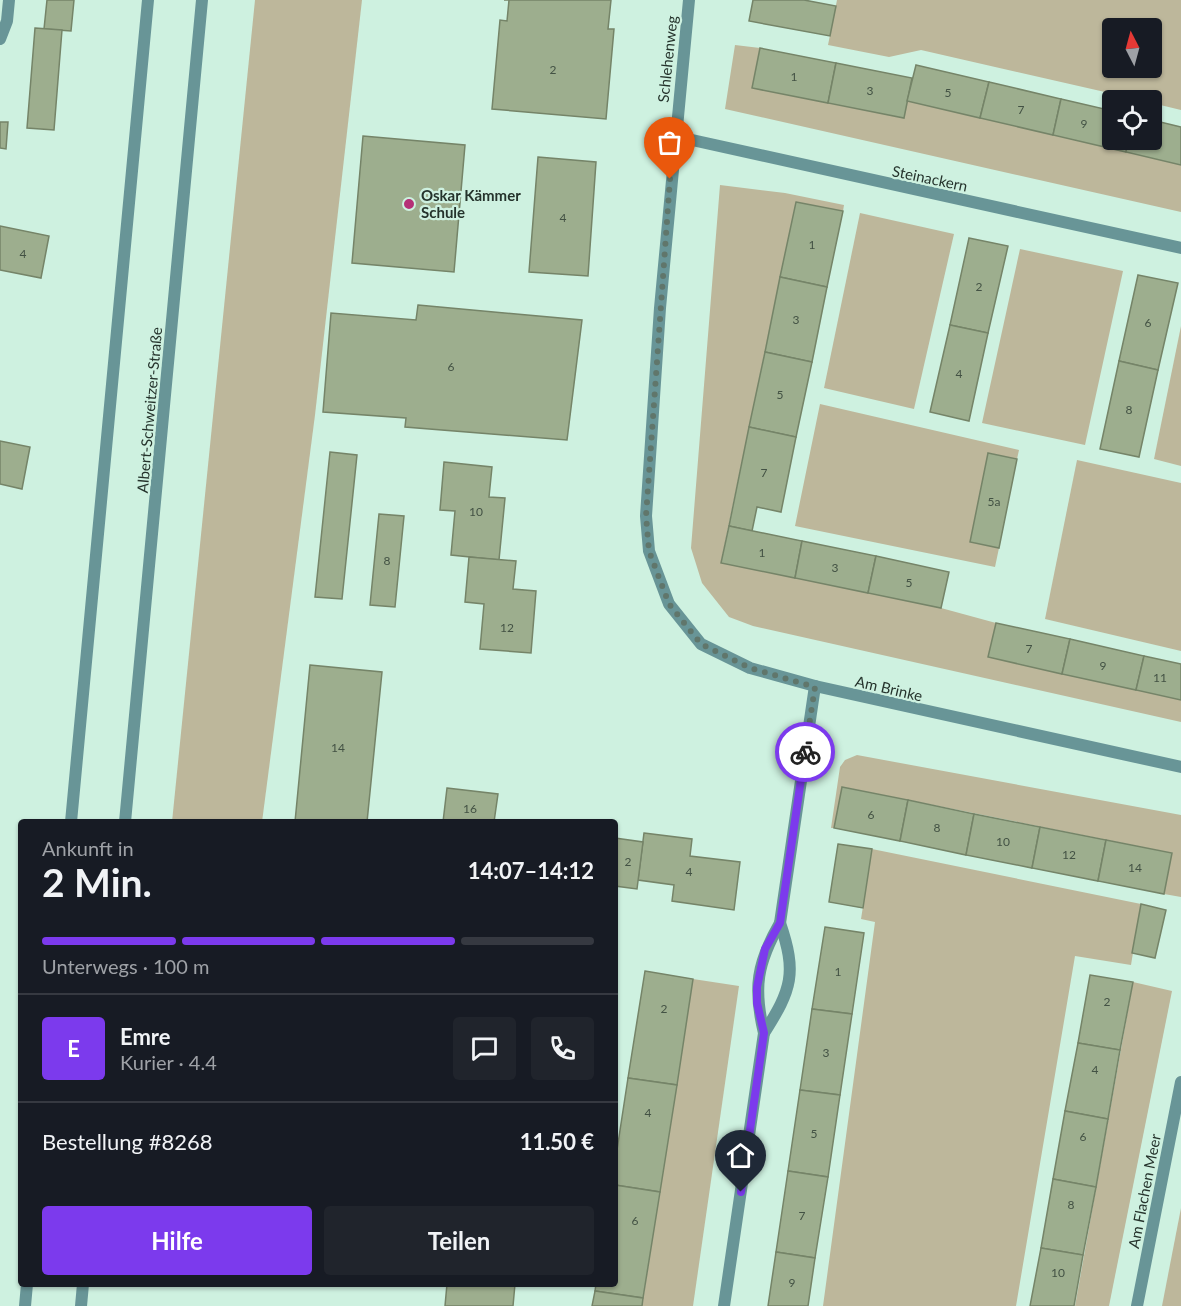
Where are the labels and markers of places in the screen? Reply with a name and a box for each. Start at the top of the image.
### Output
pin [644,117,695,179]
place label: Oskar Kämmer Schule [421,186,521,221]
marker: Oskar Kämmer Schule [402,197,416,211]
pin [715,1130,766,1192]

